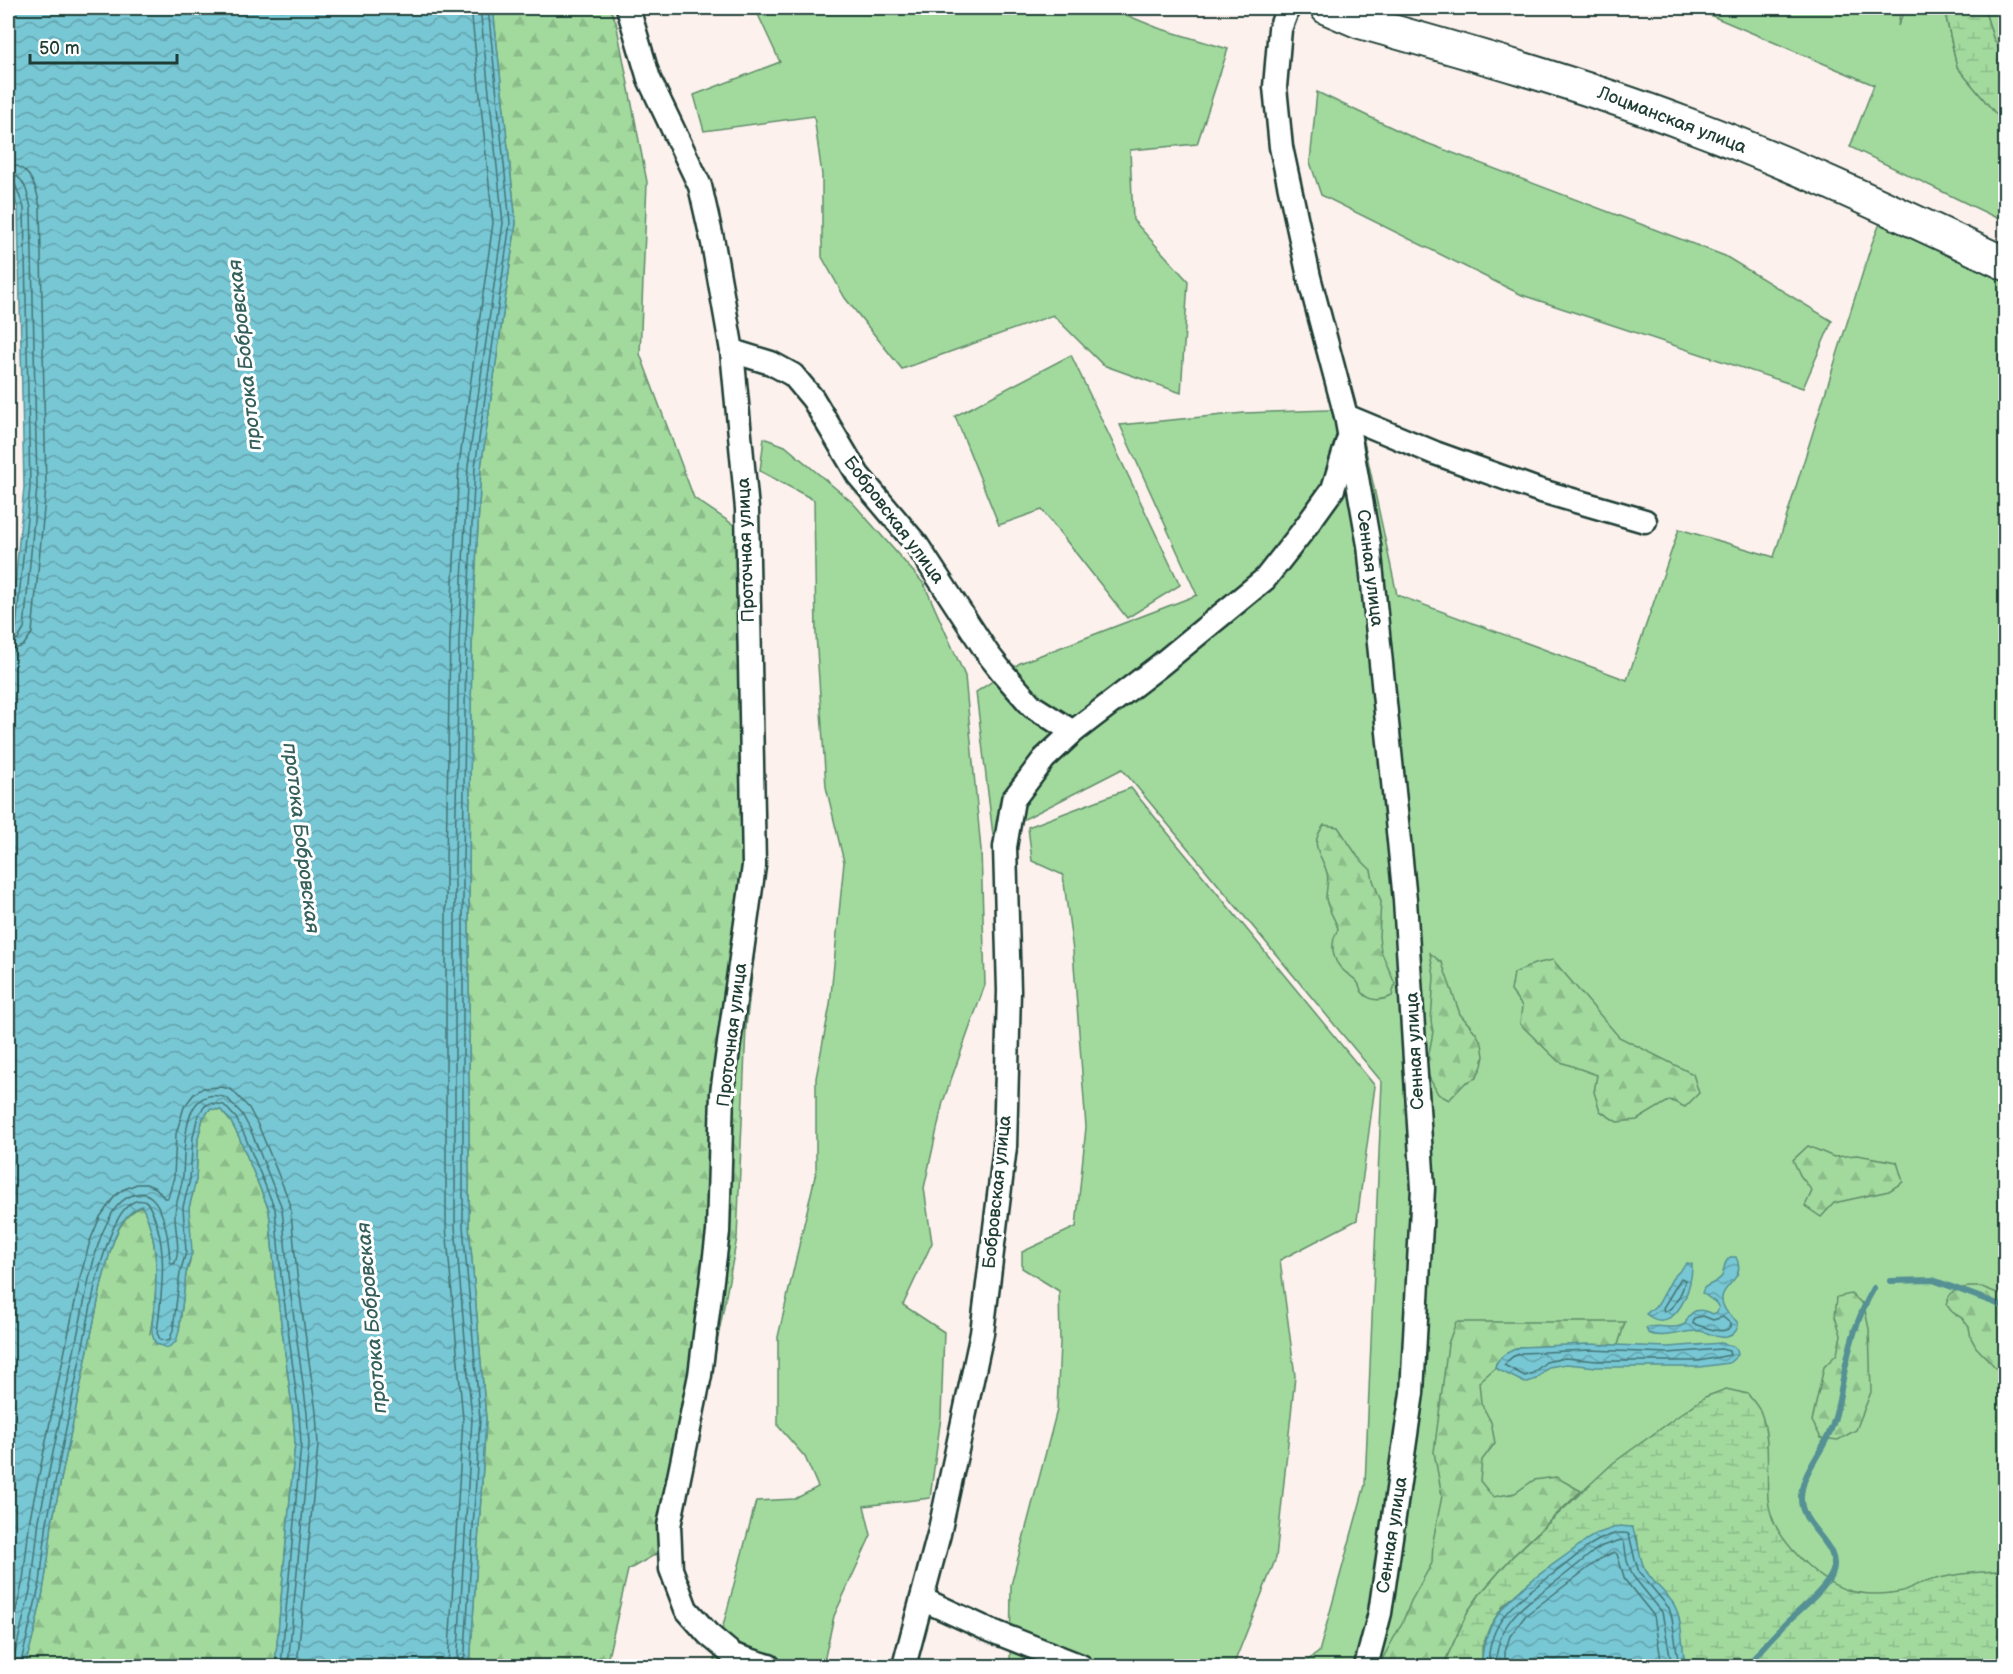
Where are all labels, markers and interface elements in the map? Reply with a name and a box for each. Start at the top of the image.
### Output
scale bar [30,27,177,65]
text: 50 m [39,38,80,59]
street label: Лоцманская улица [1594,82,1750,158]
water label: протока Бобровская [223,258,267,452]
street label: Бобровская улица [839,452,949,588]
street label: Проточная улица [733,477,759,623]
street label: Сенная улица [1352,508,1388,628]
water label: протока Бобровская [277,741,325,935]
street label: Проточная улица [713,961,751,1108]
street label: Сенная улица [1401,991,1429,1110]
street label: Бобровская улица [979,1114,1016,1270]
water label: протока Бобровская [352,1221,392,1415]
street label: Сенная улица [1372,1475,1412,1595]

